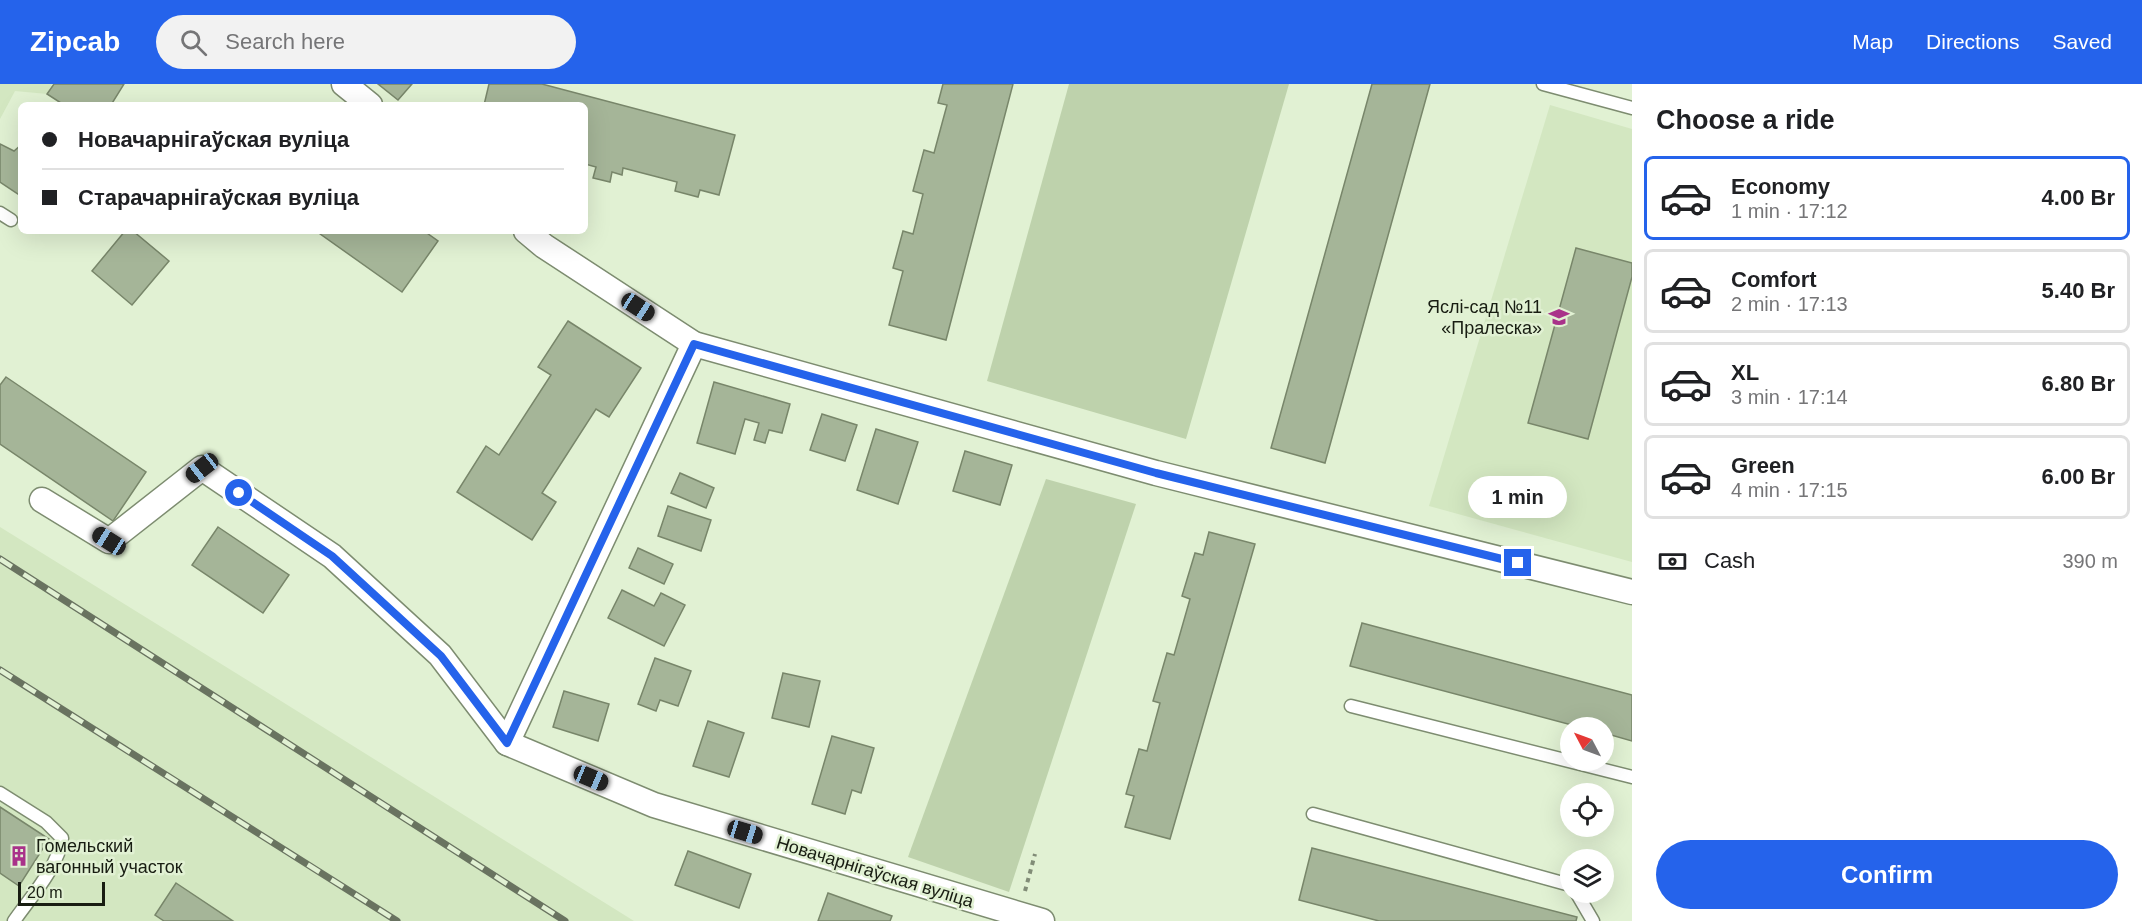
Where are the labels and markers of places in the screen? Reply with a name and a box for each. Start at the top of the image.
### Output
place label: Яслі-сад №11 «Пралеска» [1427,297,1542,338]
school or university icon: Яслі-сад №11 «Пралеска» [1547,305,1571,329]
place label: Гомельский вагонный участок [36,836,183,877]
building icon: Гомельский вагонный участок [7,844,31,868]

